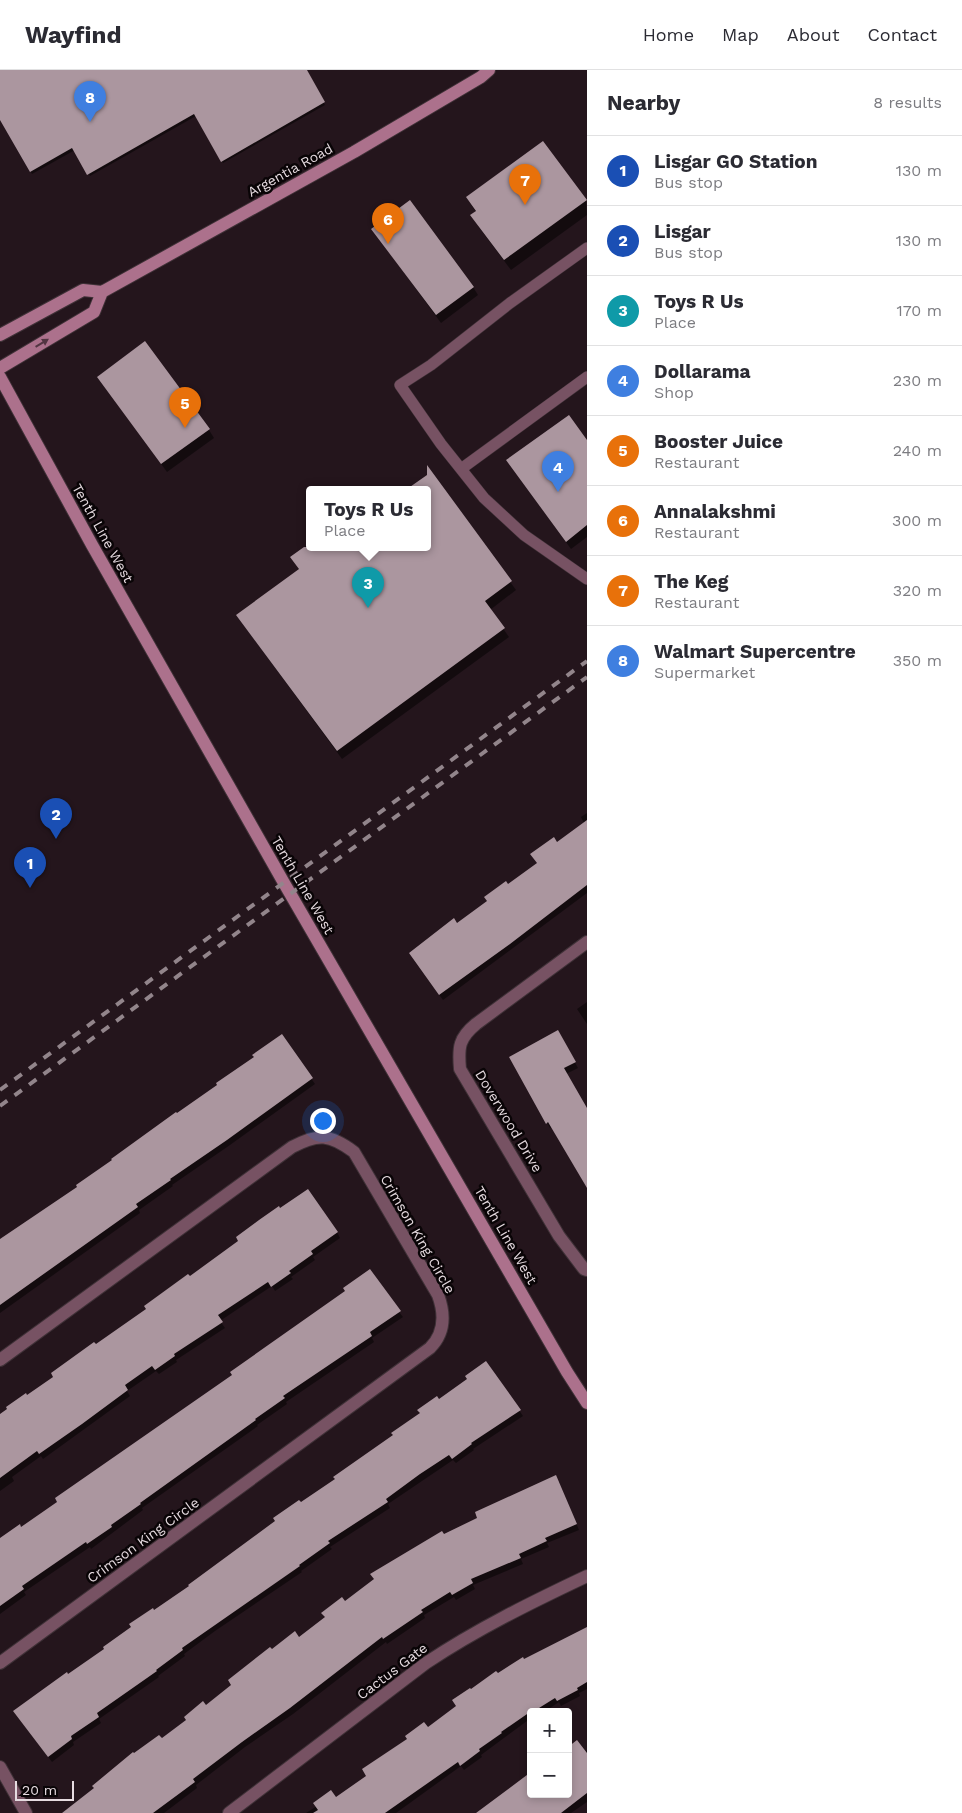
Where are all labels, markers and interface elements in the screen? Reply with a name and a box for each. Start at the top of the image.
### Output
text: Wayfind [25,21,121,49]
text: Home [643,24,694,45]
text: Map [722,24,759,45]
text: About [787,24,839,45]
text: Contact [867,24,937,45]
pin: 8 [74,81,106,122]
text: Nearby [607,90,680,115]
text: 8 results [873,93,942,112]
street label: Argentia Road [245,140,335,200]
text: Lisgar GO Station [654,150,817,173]
text: 1 [620,161,626,180]
text: 130 m [896,161,942,180]
pin: 7 [509,164,541,205]
text: Bus stop [654,173,723,192]
pin: 6 [372,203,404,244]
text: Lisgar [654,220,711,243]
text: 2 [618,231,628,250]
text: 130 m [896,231,942,250]
text: Bus stop [654,243,723,262]
text: Toys R Us [654,290,744,313]
text: 3 [618,301,628,320]
text: 170 m [896,301,942,320]
text: Place [654,313,696,332]
one-way arrow [35,338,48,347]
text: Dollarama [654,360,751,383]
text: 4 [618,371,628,390]
text: 230 m [893,371,942,390]
text: Shop [654,383,694,402]
pin: 5 [169,387,201,428]
text: Booster Juice [654,430,783,453]
text: 5 [618,441,628,460]
text: 240 m [893,441,942,460]
pin: 4 [542,451,574,492]
text: Restaurant [654,453,740,472]
street label: Tenth Line West [69,481,137,585]
popup [306,486,431,551]
text: Toys R Us [324,498,413,521]
text: Annalakshmi [654,500,776,523]
text: 6 [618,511,628,530]
text: 300 m [892,511,942,530]
text: Place [324,521,366,540]
text: Restaurant [654,523,740,542]
pin: 3 [352,567,384,608]
text: The Keg [654,570,729,593]
text: 7 [618,581,628,600]
text: 320 m [893,581,942,600]
text: Restaurant [654,593,740,612]
text: Walmart Supercentre [654,640,856,663]
text: 8 [618,651,628,670]
text: 350 m [893,651,942,670]
text: Supermarket [654,663,755,682]
pin: 2 [40,798,72,839]
street label: Tenth Line West [268,833,338,937]
pin: 1 [14,847,46,888]
street label: Doverwood Drive [472,1067,546,1175]
your location [310,1108,336,1134]
street label: Crimson King Circle [377,1172,459,1296]
street label: Tenth Line West [471,1183,541,1287]
street label: Crimson King Circle [84,1494,202,1586]
street label: Cactus Gate [354,1639,430,1703]
map controls [527,1708,572,1798]
button: + [527,1708,572,1753]
button: − [527,1753,572,1798]
scale bar [15,1778,74,1801]
text: 20 m [22,1782,57,1798]

